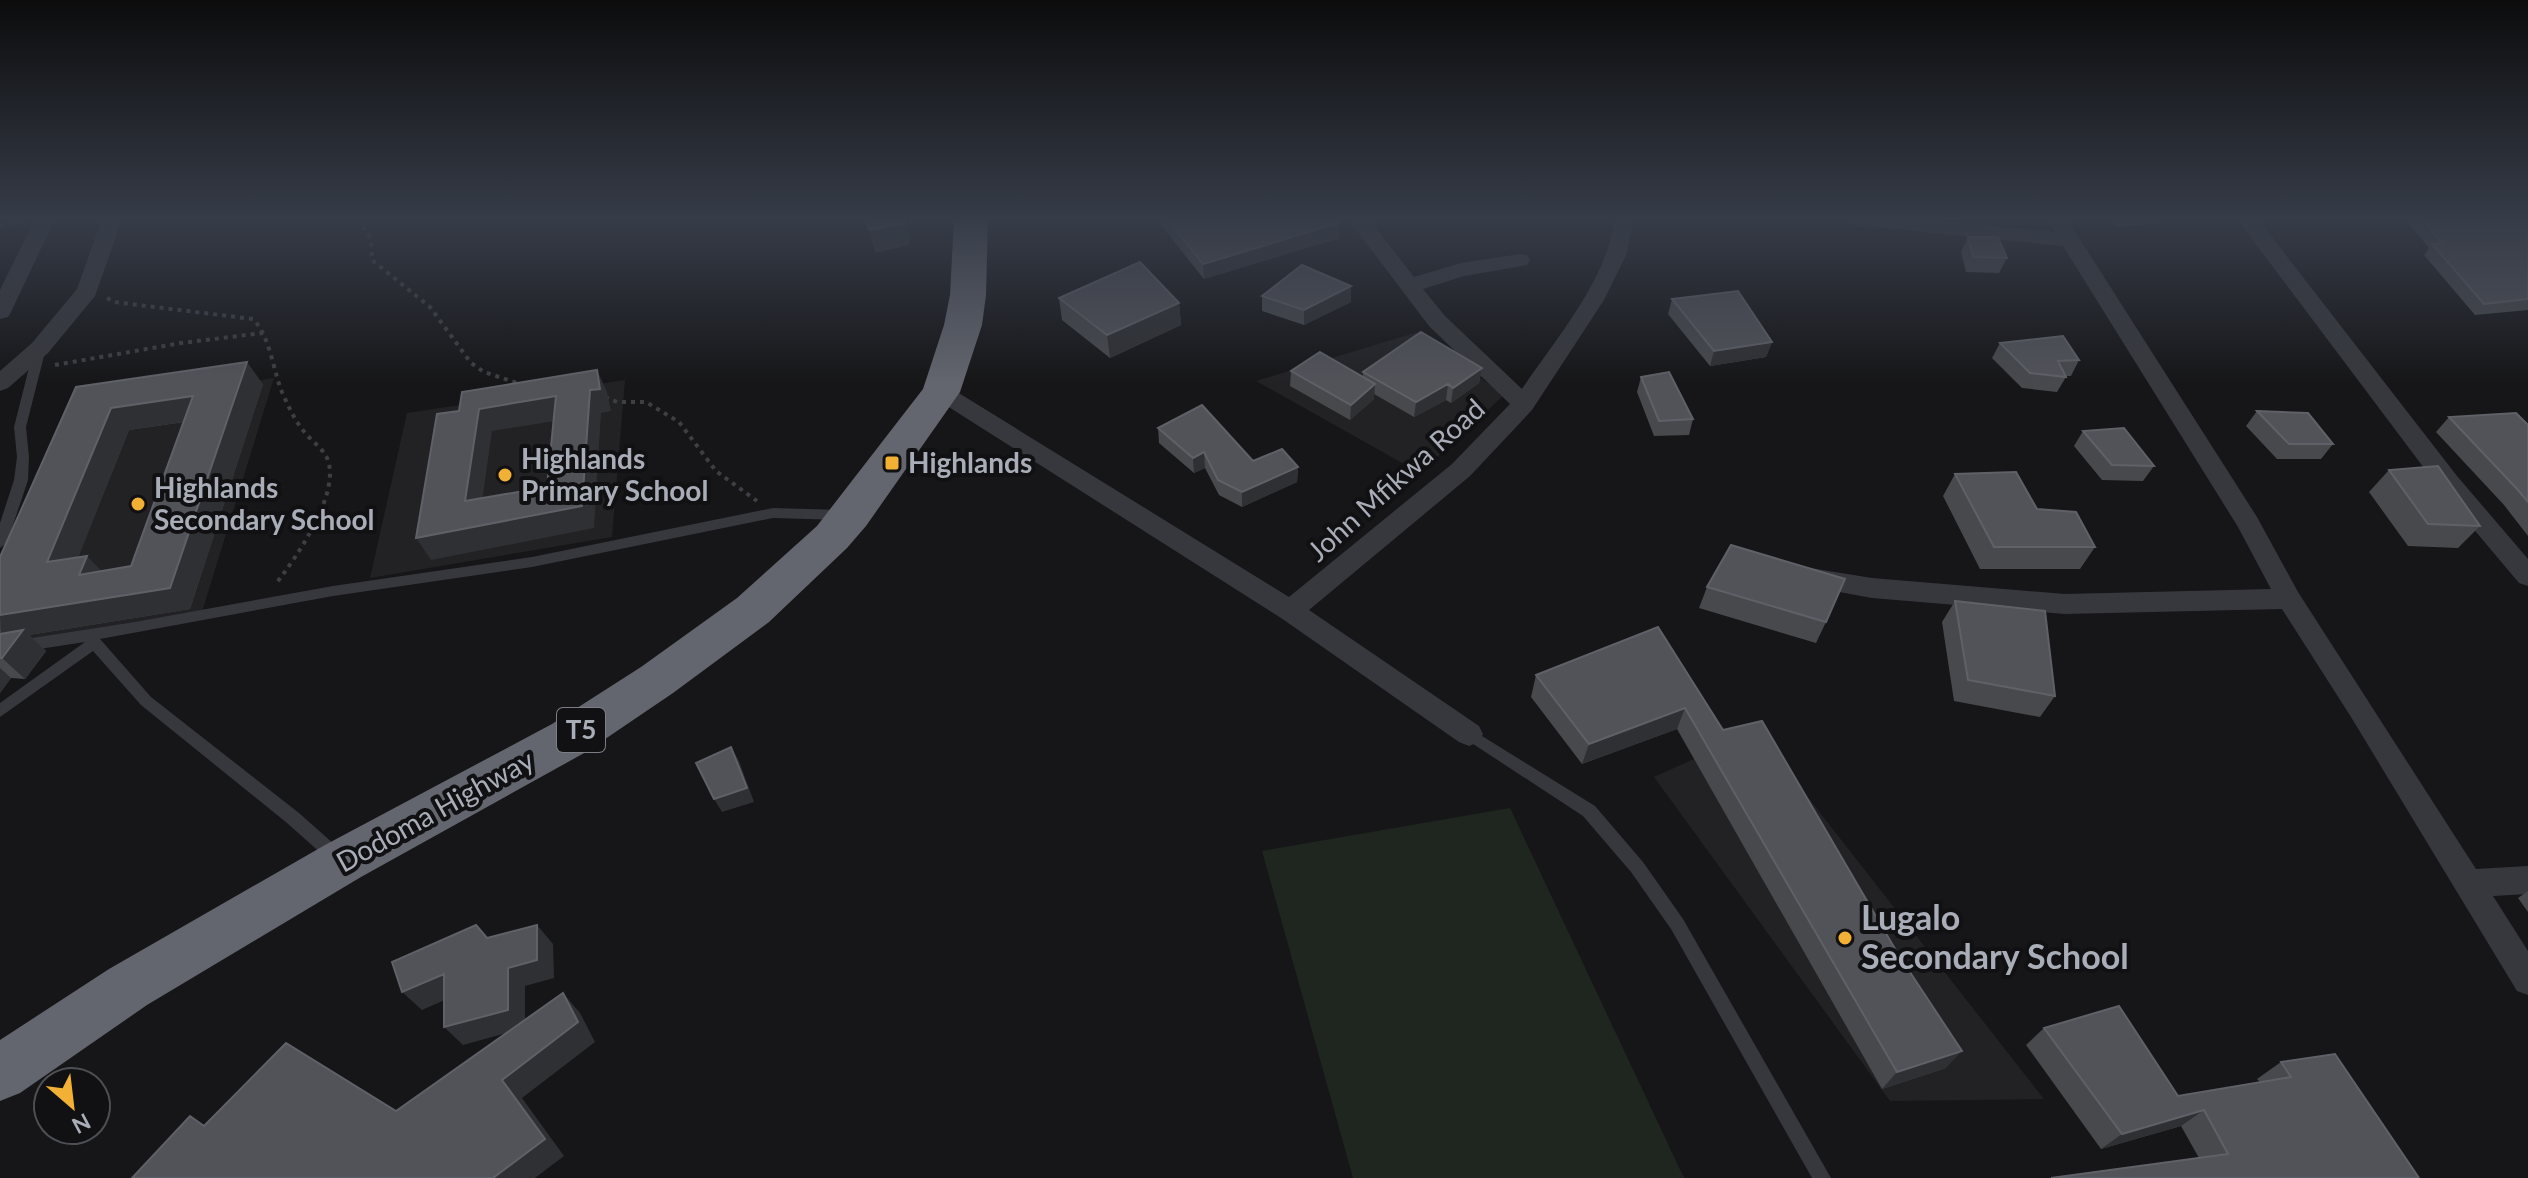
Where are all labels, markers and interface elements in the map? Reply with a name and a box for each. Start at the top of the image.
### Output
street label: John Mfikwa Road [1300,391,1491,568]
place label: Highlands Primary School [521,441,708,507]
place label: Highlands [908,445,1032,479]
marker: Highlands [883,454,901,472]
marker: Highlands Primary School [496,466,514,484]
place label: Highlands Secondary School [154,470,375,536]
marker: Highlands Secondary School [129,495,147,513]
road number: T5 [557,708,605,752]
street label: Dodoma Highway [330,742,540,878]
place label: Lugalo Secondary School [1861,896,2129,976]
marker: Lugalo Secondary School [1836,929,1854,947]
north arrow [32,1066,112,1146]
text: N [68,1108,95,1140]

